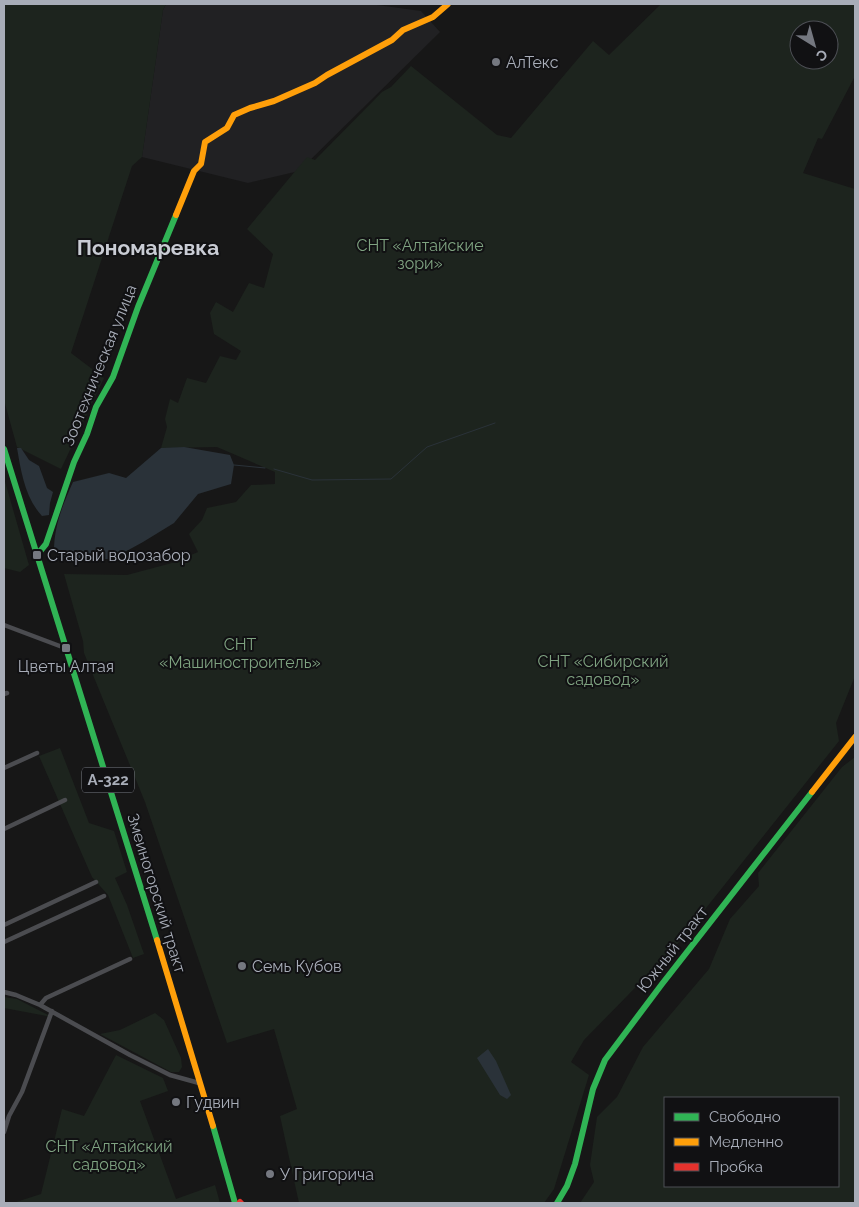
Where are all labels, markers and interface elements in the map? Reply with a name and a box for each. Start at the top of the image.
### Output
north arrow [789,20,839,70]
text: С [813,46,830,65]
place label: АлТекс [506,53,559,72]
marker: АлТекс [490,56,502,68]
district label: Пономаревка [77,235,219,260]
park label: СНТ «Алтайские зори» [356,236,484,273]
street label: Зоотехническая улица [58,282,141,449]
place label: Старый водозабор [47,546,191,565]
marker: Старый водозабор [31,549,43,561]
park label: СНТ «Машиностроитель» [159,635,321,672]
marker: Цветы Алтая [60,642,72,654]
park label: СНТ «Сибирский садовод» [537,652,669,689]
place label: Цветы Алтая [18,657,114,676]
road number: А-322 [82,768,134,792]
street label: Змеиногорский тракт [123,811,190,976]
street label: Южный тракт [633,902,712,996]
place label: Семь Кубов [252,957,342,976]
marker: Семь Кубов [236,960,248,972]
place label: Гудвин [186,1093,240,1112]
marker: Гудвин [170,1096,182,1108]
legend [664,1097,839,1187]
text: Свободно [709,1108,781,1126]
text: Медленно [709,1133,783,1151]
park label: СНТ «Алтайский садовод» [45,1137,173,1174]
text: Пробка [709,1158,763,1176]
place label: У Григорича [280,1165,374,1184]
marker: У Григорича [264,1168,276,1180]

